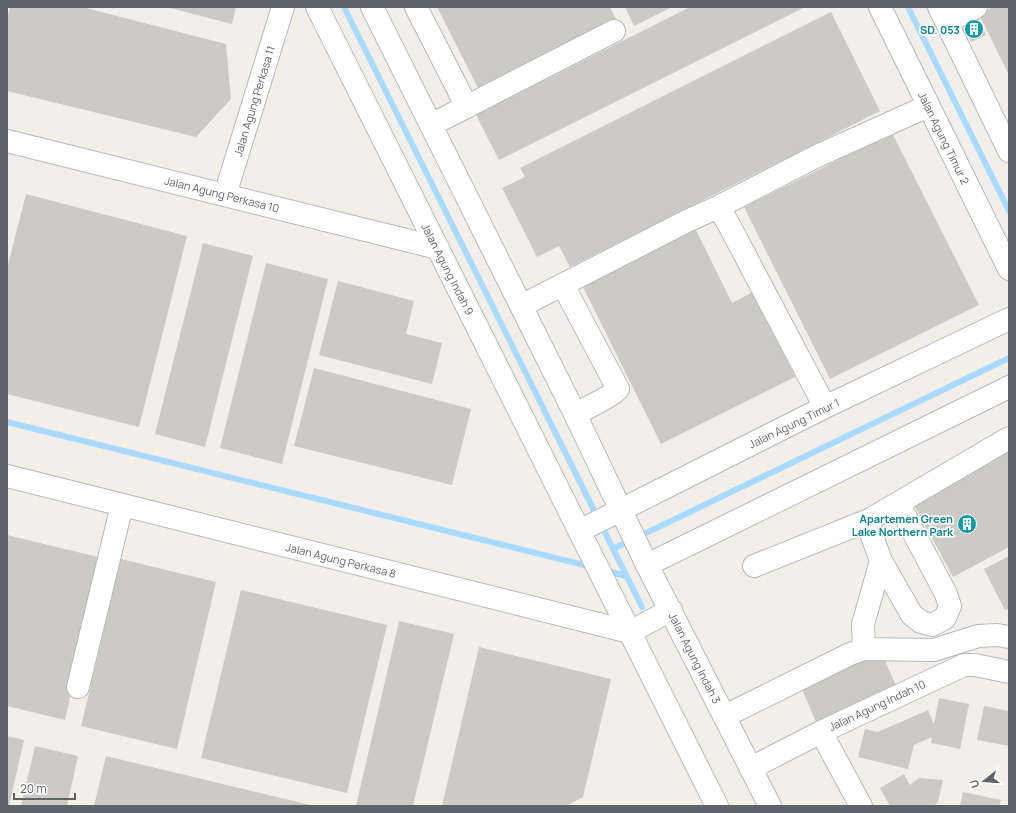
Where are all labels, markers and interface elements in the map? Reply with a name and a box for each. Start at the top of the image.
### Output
building icon: SD. 053 [963,18,985,40]
place label: SD. 053 [920,22,960,37]
street label: Jalan Agung Perkasa 11 [230,44,278,158]
street label: Jalan Agung Timur 2 [915,89,973,187]
street label: Jalan Agung Perkasa 10 [163,173,281,215]
street label: Jalan Agung Indah 9 [418,221,478,318]
street label: Jalan Agung Timur 1 [746,394,842,452]
place label: Apartemen Green Lake Northern Park [852,511,954,539]
building icon: Apartemen Green Lake Northern Park [956,513,978,535]
street label: Jalan Agung Perkasa 8 [284,539,398,581]
street label: Jalan Agung Indah 3 [666,610,724,706]
street label: Jalan Agung Indah 10 [826,676,928,734]
north arrow [964,761,1004,801]
scale bar [14,775,75,801]
text: U [966,778,982,790]
text: 20 m [20,780,47,797]

